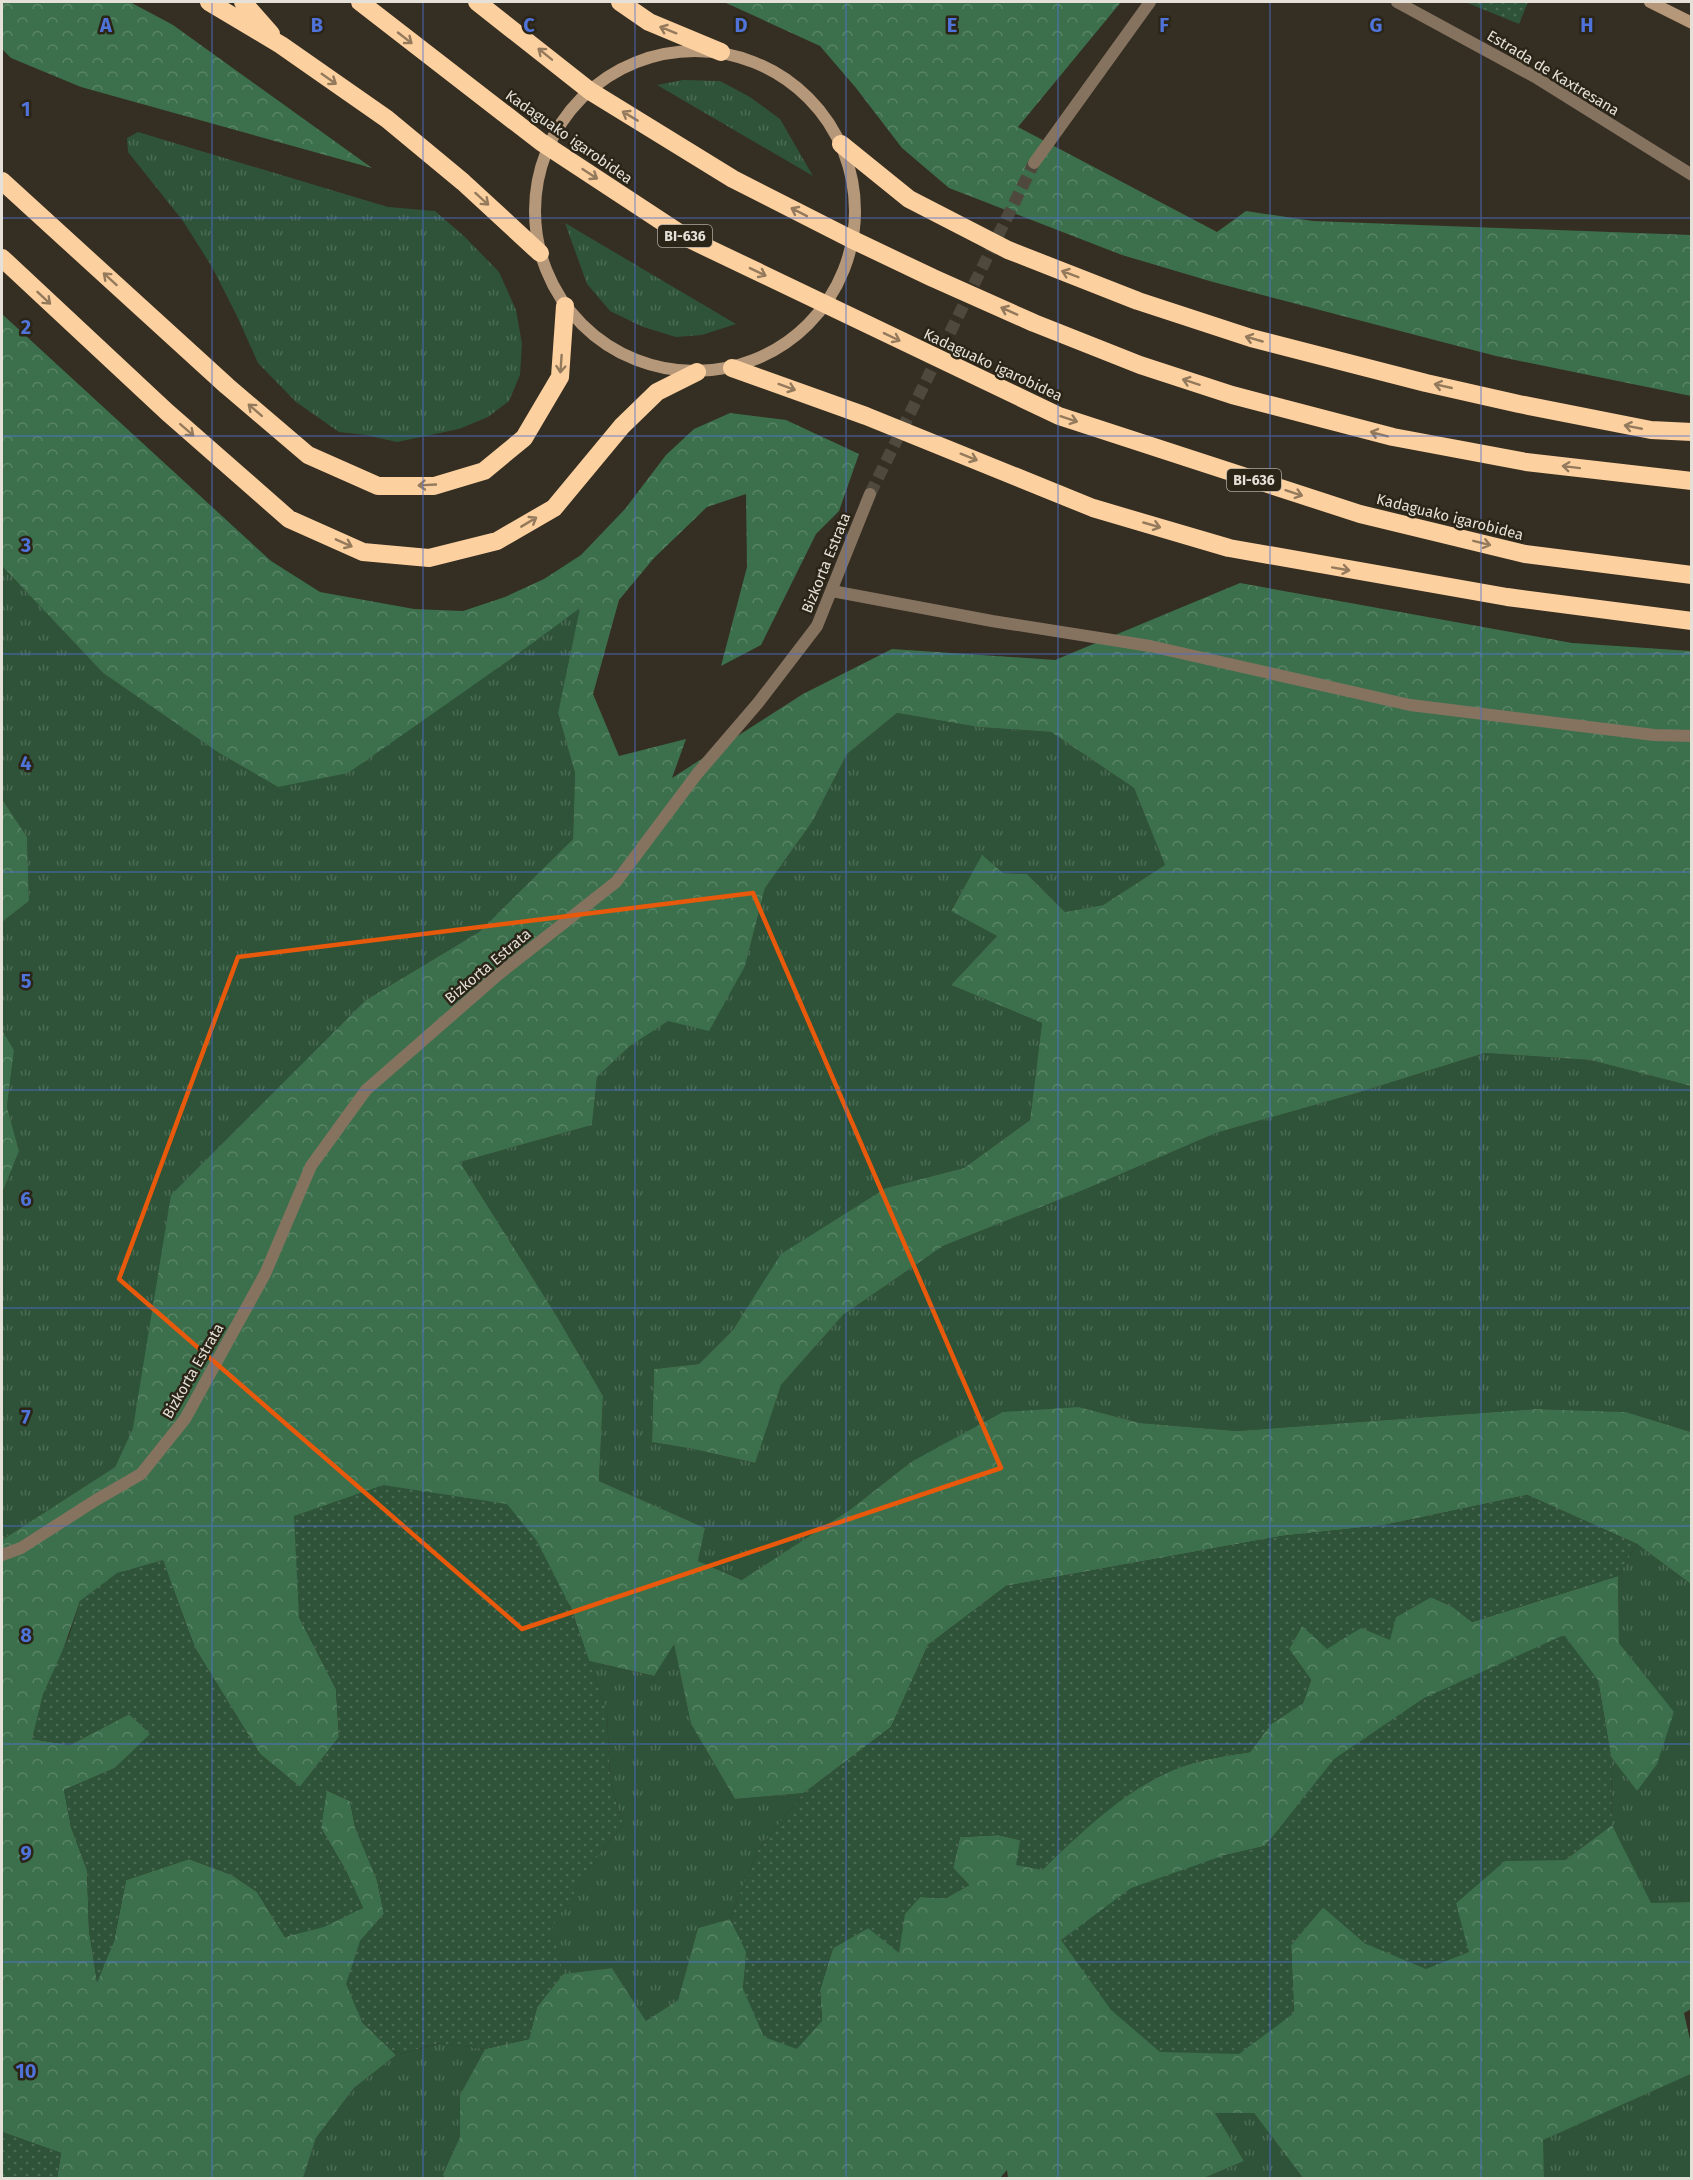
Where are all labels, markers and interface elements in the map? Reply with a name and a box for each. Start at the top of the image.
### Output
text: A [99,13,113,37]
text: B [311,13,323,37]
text: C [523,13,535,37]
text: D [734,13,748,37]
text: E [947,13,957,37]
text: F [1159,13,1169,37]
text: G [1370,13,1382,37]
text: H [1580,13,1594,37]
one-way arrow [660,24,678,35]
street label: Estrada de Kaxtresana [1484,26,1622,120]
one-way arrow [397,32,413,45]
one-way arrow [537,48,553,61]
one-way arrow [320,73,336,85]
street label: Kadaguako igarobidea [502,86,636,188]
text: 1 [21,97,31,121]
one-way arrow [622,109,639,121]
one-way arrow [581,168,597,180]
one-way arrow [474,192,489,206]
one-way arrow [790,206,808,218]
road number: BI-636 [658,225,712,247]
one-way arrow [748,267,766,279]
one-way arrow [1061,268,1079,279]
one-way arrow [103,272,118,286]
one-way arrow [37,291,52,305]
one-way arrow [1001,305,1019,317]
text: 2 [21,315,31,339]
street label: Kadaguako igarobidea [921,325,1065,405]
one-way arrow [883,331,901,343]
one-way arrow [1244,332,1263,344]
one-way arrow [555,354,566,374]
one-way arrow [1182,376,1201,387]
one-way arrow [1433,380,1452,392]
one-way arrow [777,383,796,394]
one-way arrow [248,403,263,417]
one-way arrow [1059,415,1078,426]
one-way arrow [1624,421,1644,432]
one-way arrow [180,423,195,437]
one-way arrow [1370,427,1389,439]
one-way arrow [959,453,978,464]
one-way arrow [1561,462,1581,473]
road number: BI-636 [1227,469,1281,491]
one-way arrow [417,480,437,491]
one-way arrow [1284,488,1303,499]
street label: Kadaguako igarobidea [1375,490,1525,544]
street label: Bizkorta Estrata [798,510,854,616]
one-way arrow [520,516,537,528]
one-way arrow [1142,520,1161,531]
text: 3 [20,533,31,557]
one-way arrow [334,538,352,550]
one-way arrow [1473,538,1492,550]
one-way arrow [1331,564,1351,575]
text: 4 [20,751,32,775]
street label: Bizkorta Estrata [441,925,535,1007]
text: 5 [21,969,32,993]
text: 6 [20,1187,32,1211]
street label: Bizkorta Estrata [159,1320,227,1422]
text: 7 [21,1405,31,1429]
text: 8 [20,1623,32,1647]
text: 9 [20,1841,32,1865]
text: 10 [16,2059,36,2083]

